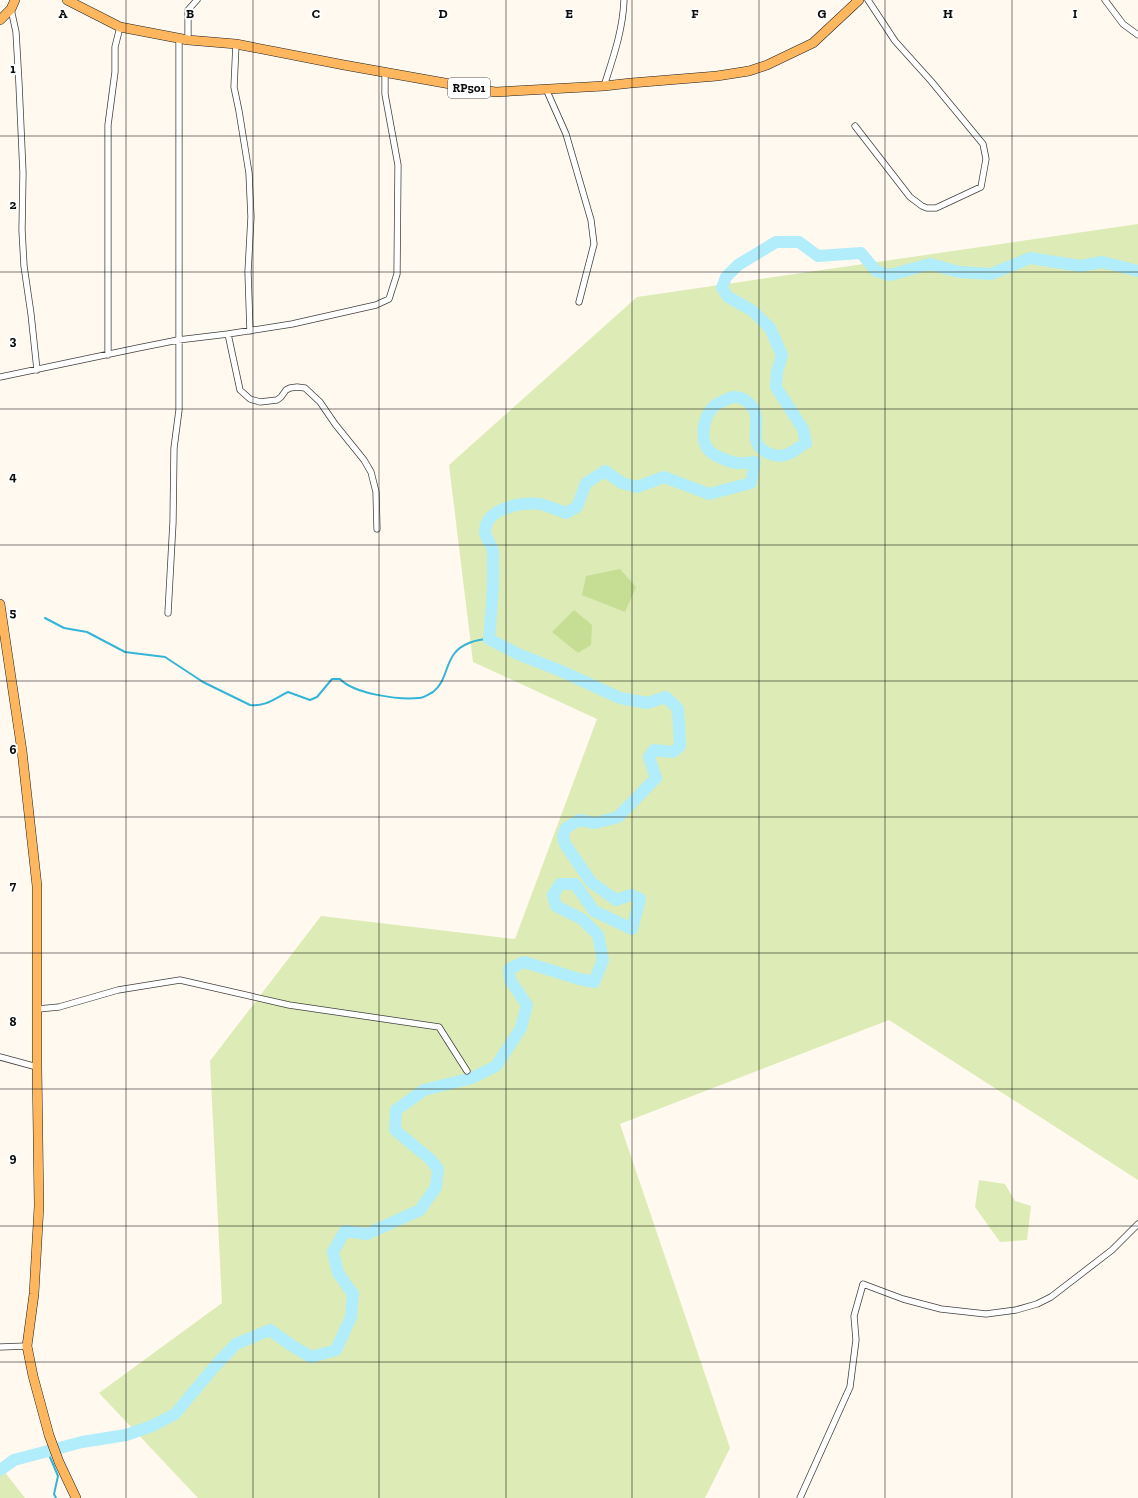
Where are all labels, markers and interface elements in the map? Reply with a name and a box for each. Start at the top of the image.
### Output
text: A [59,6,68,21]
text: B [186,6,194,21]
text: C [312,6,320,21]
text: D [438,6,448,21]
text: E [565,6,573,21]
text: F [691,6,699,21]
text: G [818,6,827,21]
text: H [943,6,953,21]
text: I [1073,6,1078,21]
text: 1 [10,61,16,76]
road number: RP501 [448,78,490,98]
text: 2 [10,197,17,212]
text: 3 [10,333,17,348]
text: 4 [9,469,17,484]
text: 5 [10,605,17,620]
text: 6 [10,742,17,757]
text: 7 [10,878,17,893]
text: 8 [9,1014,17,1029]
text: 9 [10,1150,17,1165]

